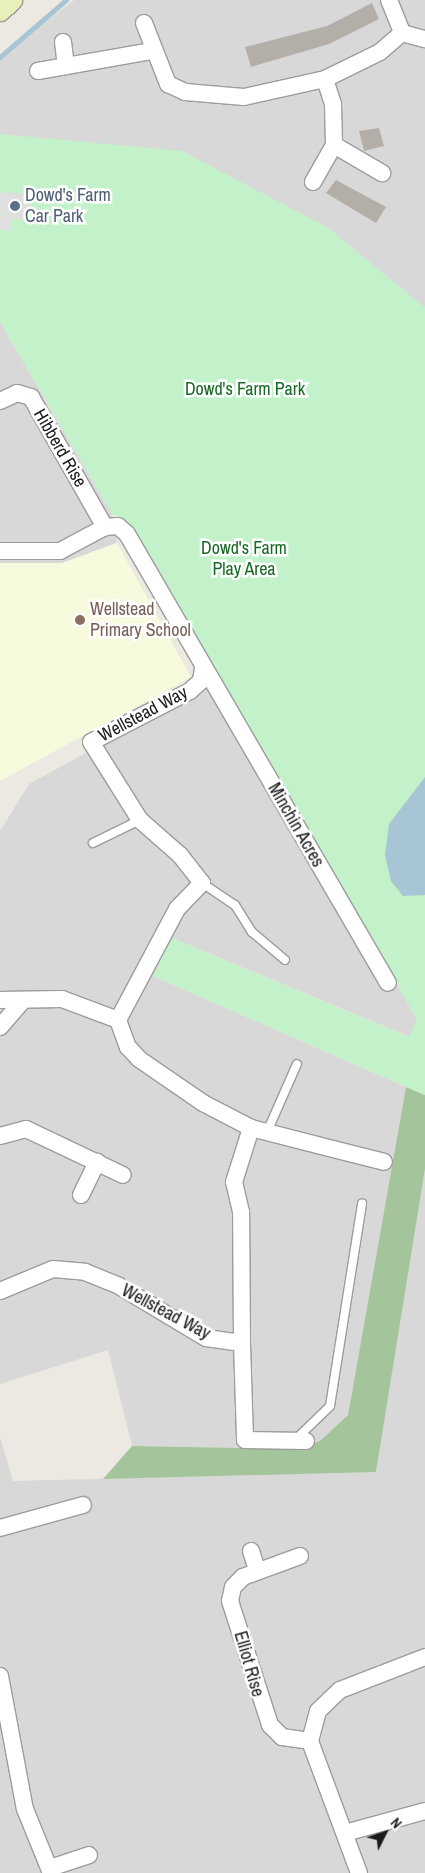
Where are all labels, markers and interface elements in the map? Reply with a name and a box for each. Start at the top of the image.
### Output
place label: Dowd's Farm Car Park [25,185,111,228]
marker: Dowd's Farm Car Park [9,200,21,212]
park label: Dowd's Farm Park [185,378,305,400]
street label: Hibberd Rise [29,405,91,491]
park label: Dowd's Farm Play Area [201,538,287,580]
place label: Wellstead Primary School [90,599,191,642]
marker: Wellstead Primary School [74,614,86,626]
street label: Wellstead Way [95,682,191,746]
street label: Minchin Acres [263,779,329,871]
street label: Wellstead Way [118,1280,214,1344]
street label: Elliot Rise [229,1629,269,1699]
north arrow [360,1808,410,1858]
text: N [387,1814,406,1832]

